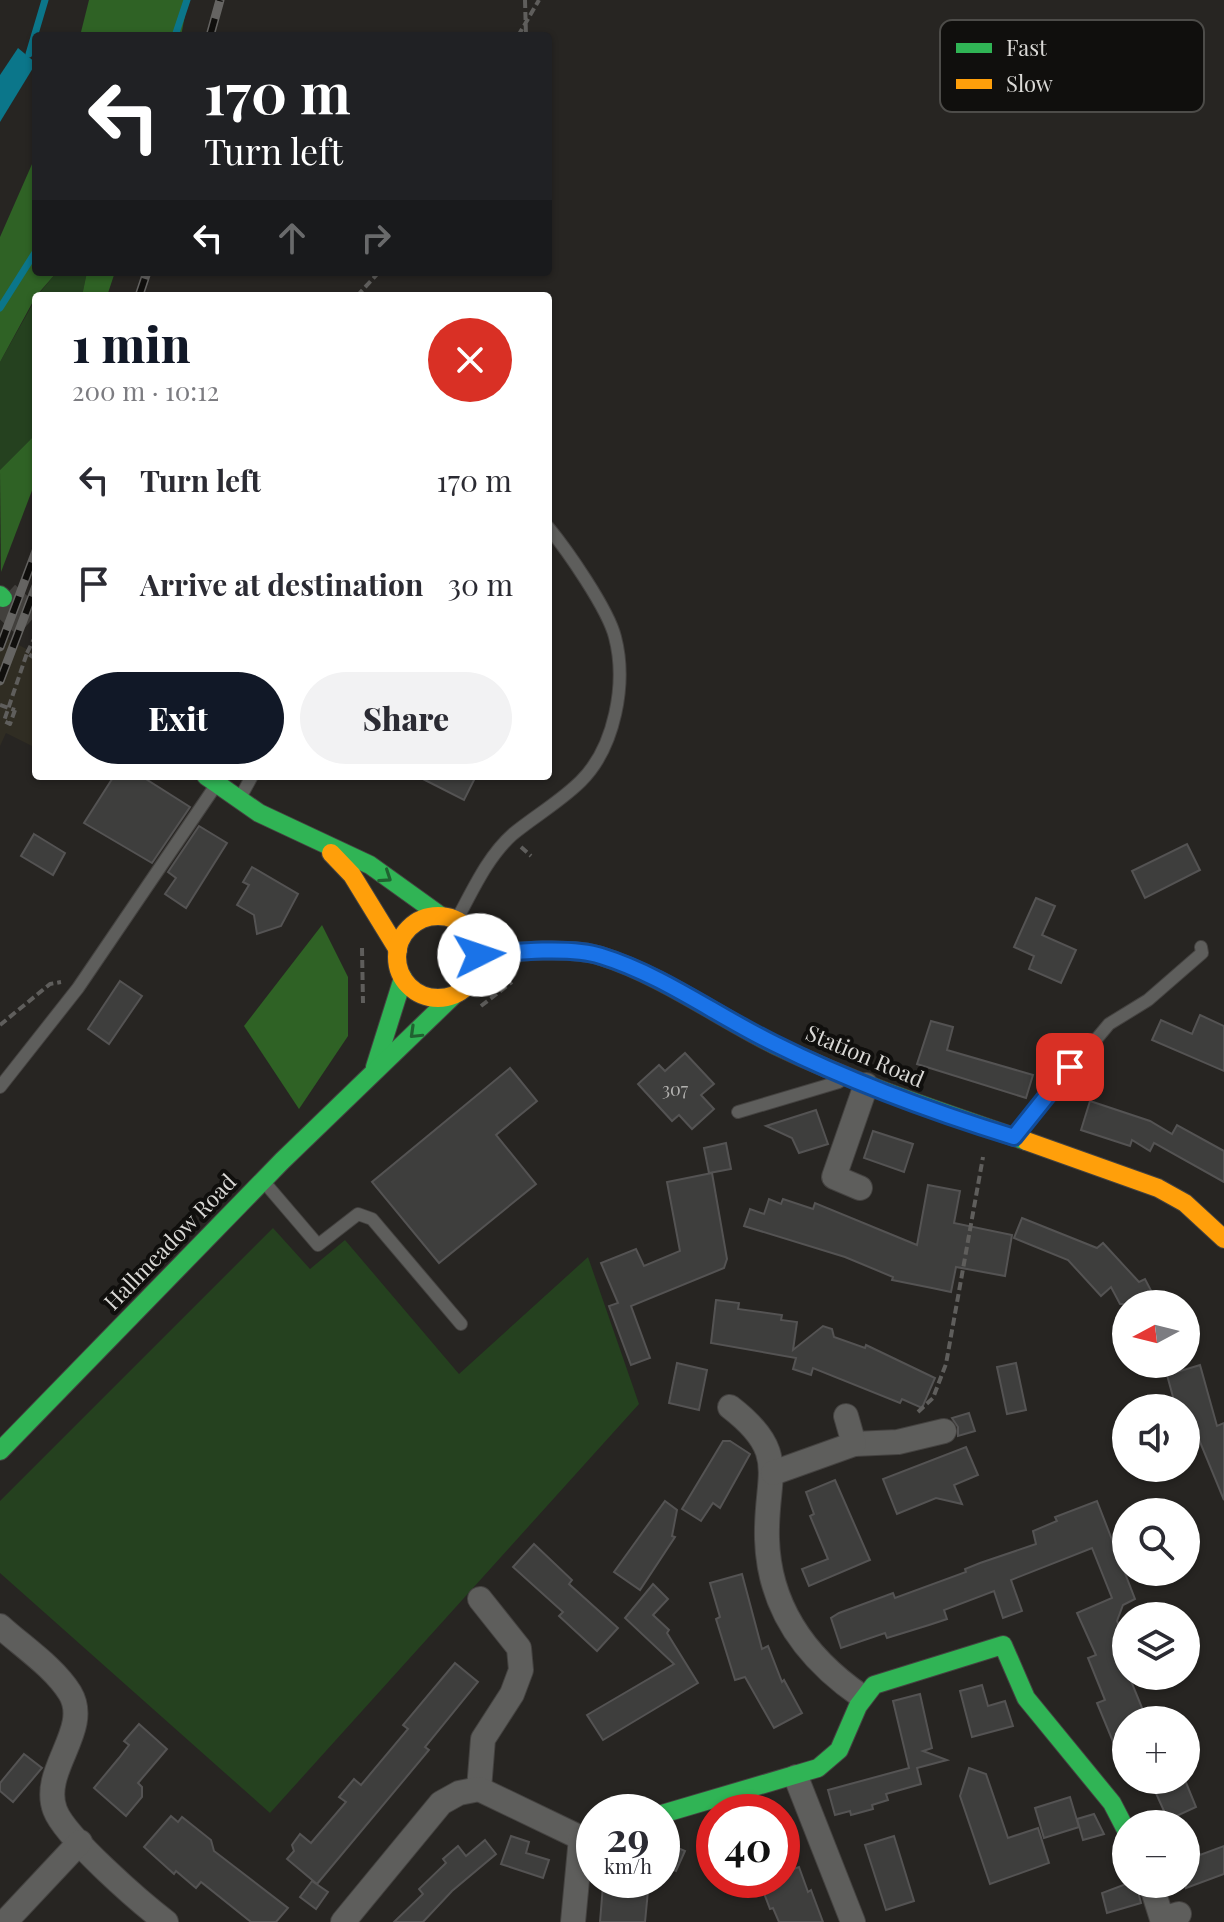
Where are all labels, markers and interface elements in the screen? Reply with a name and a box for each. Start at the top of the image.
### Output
legend [940,20,1204,112]
text: Fast [1006,32,1048,62]
text: 170 m [204,54,351,129]
icon: left [72,64,176,168]
text: Slow [1006,68,1053,98]
text: Turn left [204,126,343,174]
icon: left [186,216,230,260]
icon: ahead [270,216,314,260]
icon: right [354,216,398,260]
text: 1 min [72,311,190,375]
button: close [428,318,512,402]
text: 200 m · 10:12 [72,373,219,408]
icon: left [72,458,116,502]
text: Turn left [140,460,261,500]
text: 170 m [437,460,512,500]
icon: arrive [72,562,116,606]
text: Arrive at destination [140,564,423,604]
text: 30 m [447,564,513,604]
button: Exit [72,672,284,764]
button: Share [300,672,512,764]
one-way arrow [377,867,391,882]
position arrow [437,913,521,997]
street label: Station Road [802,1017,929,1094]
one-way arrow [409,1023,424,1037]
pin [1036,1033,1104,1101]
icon: arrive [1048,1045,1092,1089]
house number: 307 [662,1077,689,1101]
street label: Hallmeadow Road [97,1167,242,1316]
north arrow [1112,1290,1200,1378]
map controls [1112,1290,1200,1898]
button: sound [1112,1394,1200,1482]
button: search [1112,1498,1200,1586]
button: layers [1112,1602,1200,1690]
button: + [1112,1706,1200,1794]
speed limit sign: 40 [696,1794,800,1898]
text: 29 [606,1809,650,1862]
button: − [1112,1810,1200,1898]
text: km/h [604,1852,652,1879]

